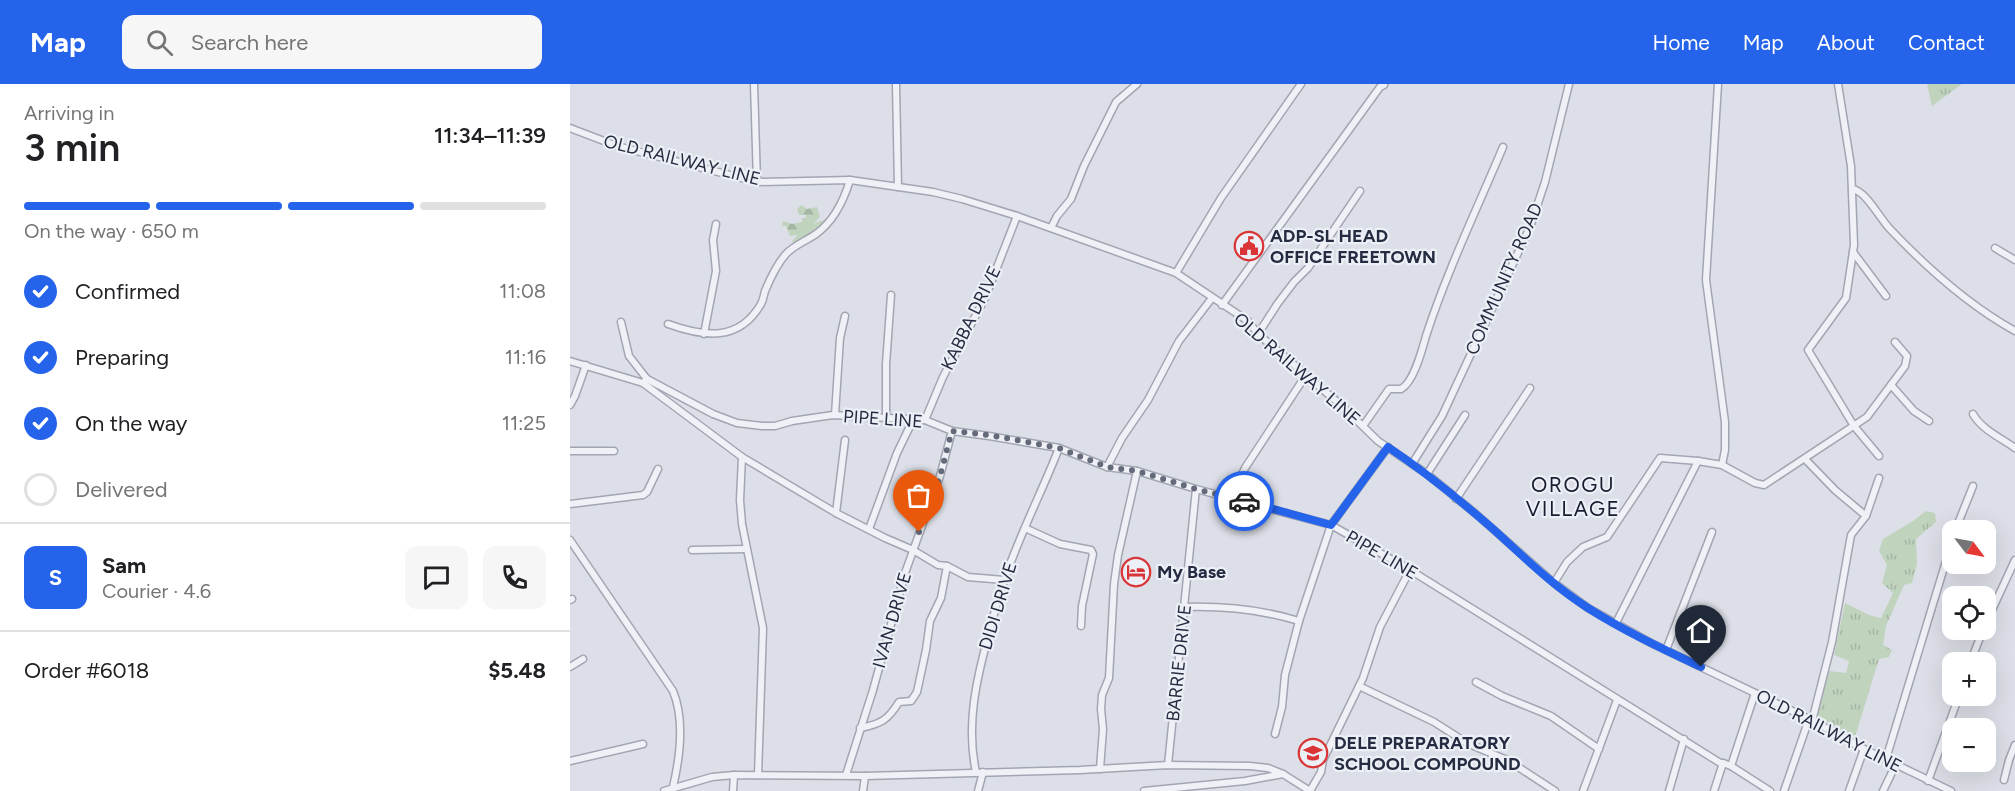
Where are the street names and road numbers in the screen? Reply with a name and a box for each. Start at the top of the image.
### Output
street label: OLD RAILWAY LINE [601,130,763,190]
street label: COMMUNITY ROAD [1461,200,1547,358]
street label: KABBA DRIVE [936,262,1006,374]
street label: OLD RAILWAY LINE [1229,308,1365,430]
street label: PIPE LINE [843,405,923,433]
street label: PIPE LINE [1342,526,1422,584]
street label: DIDI DRIVE [974,559,1022,653]
street label: IVAN DRIVE [868,569,916,671]
street label: BARRIE DRIVE [1162,603,1196,723]
street label: OLD RAILWAY LINE [1752,685,1906,777]

